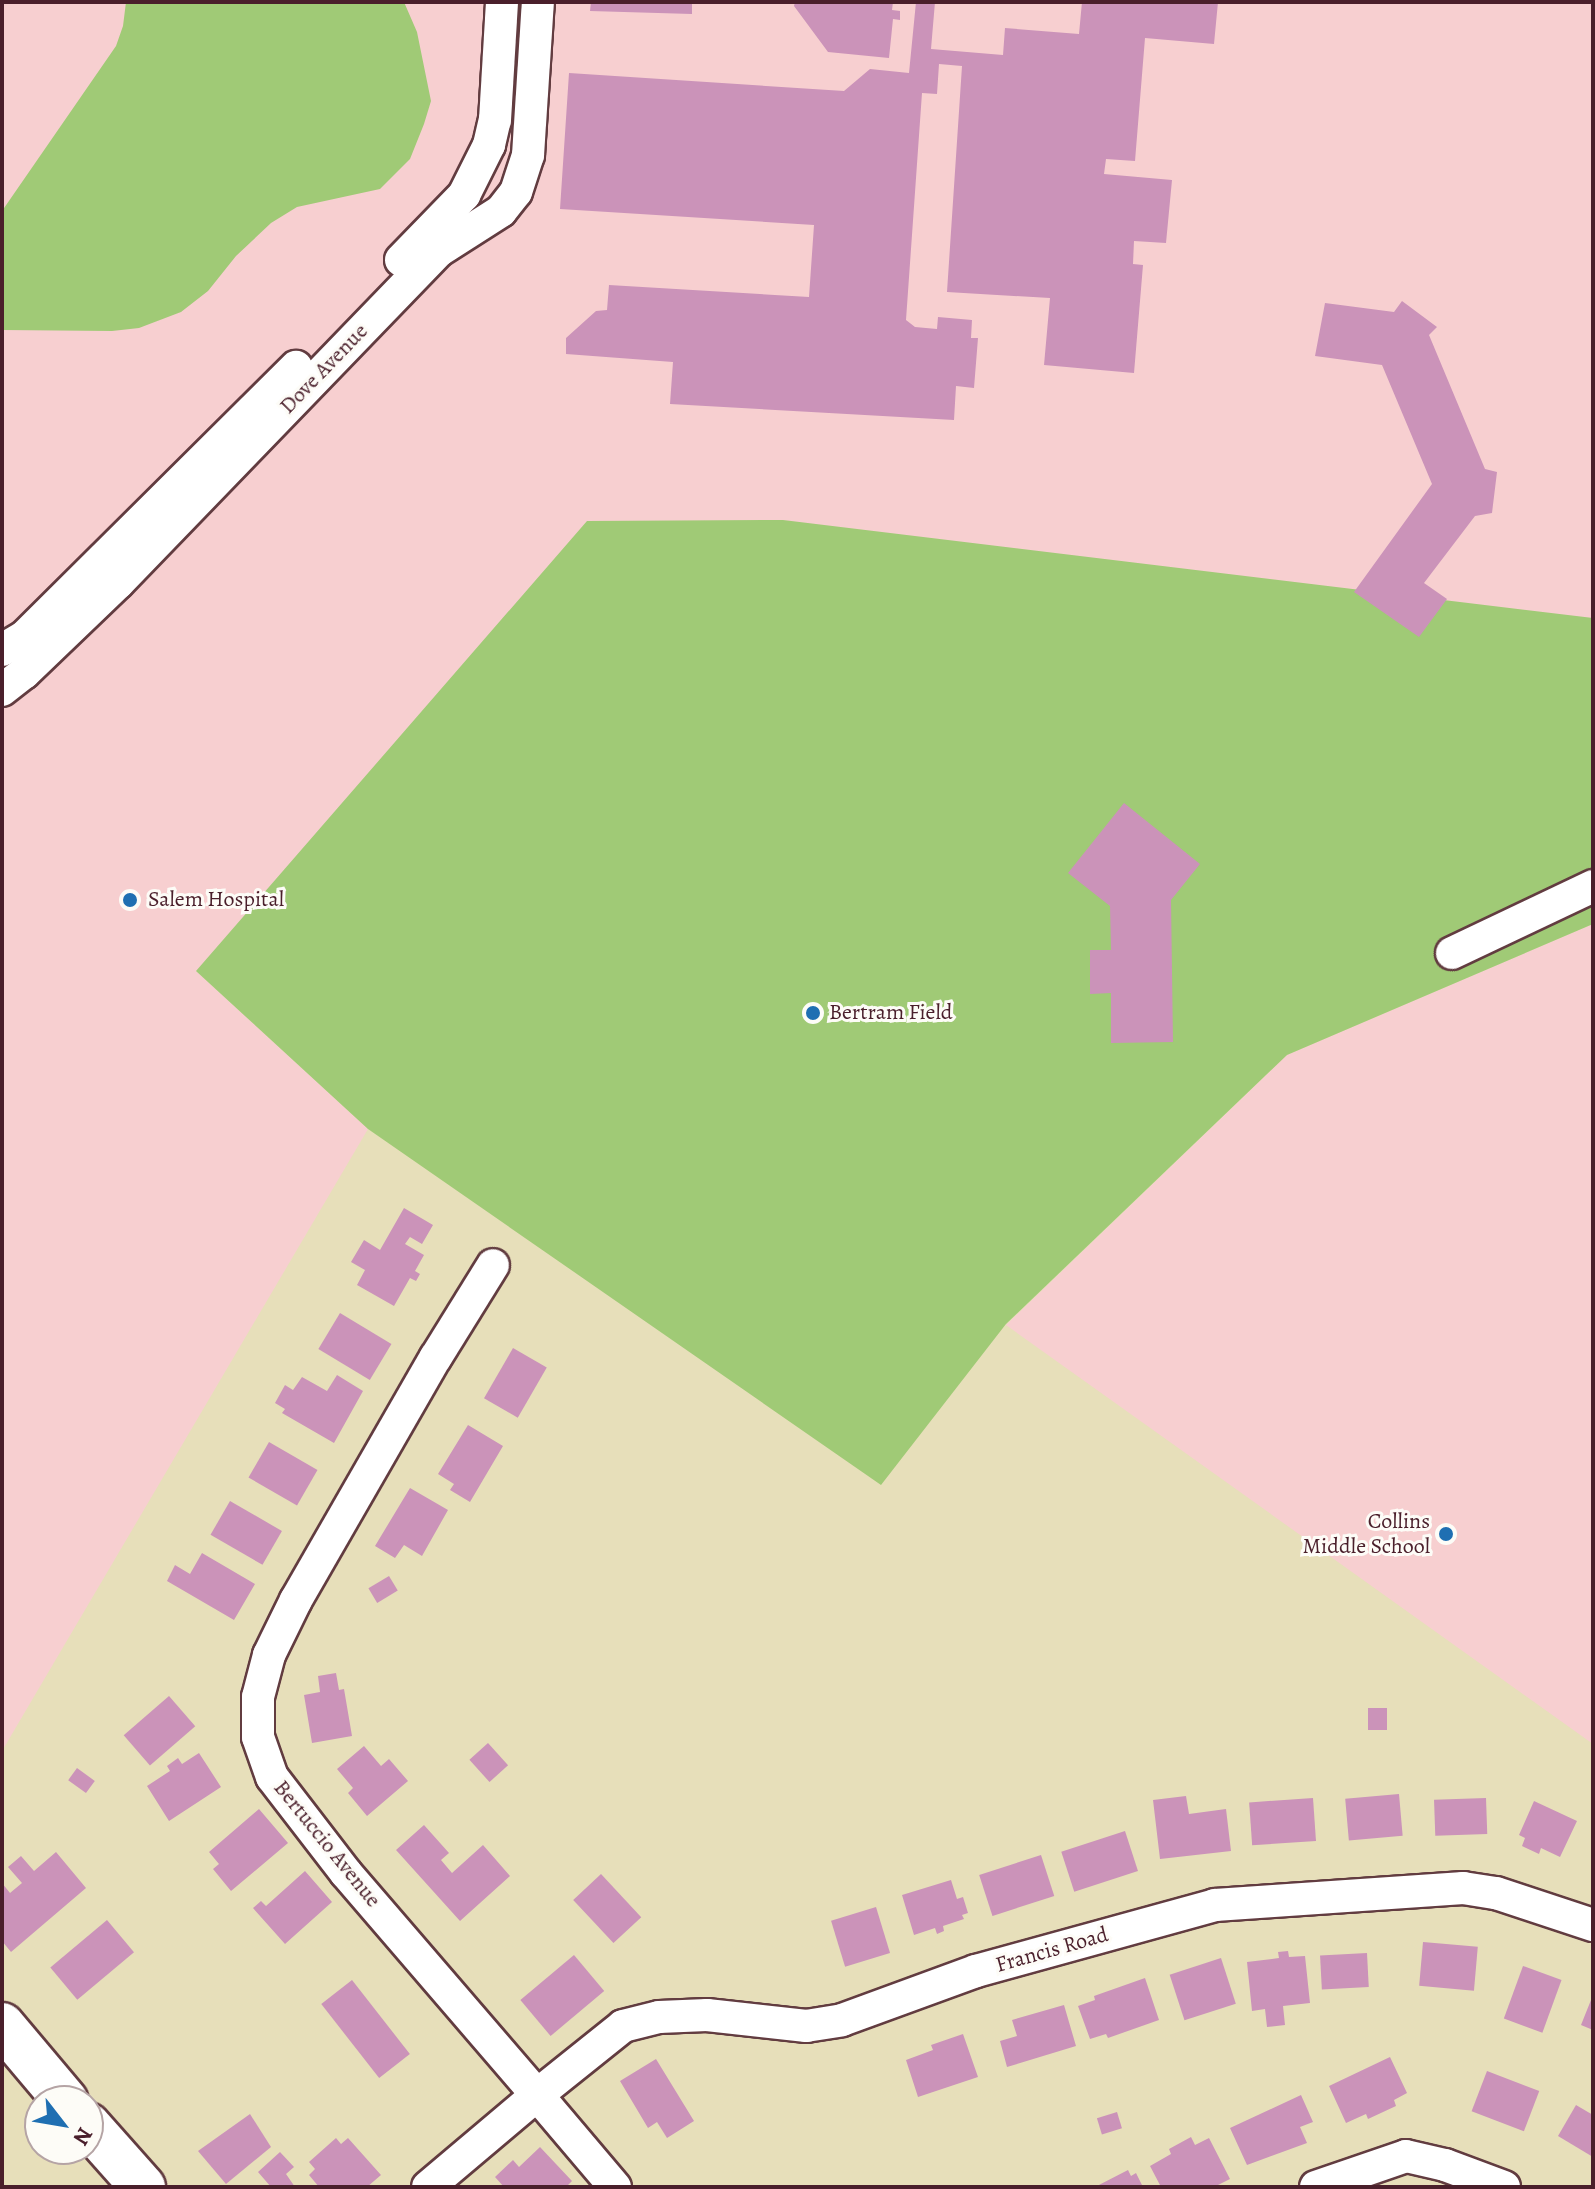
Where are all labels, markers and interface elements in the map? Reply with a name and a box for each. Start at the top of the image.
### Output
street label: Dove Avenue [274,318,374,420]
place label: Salem Hospital [148,887,284,913]
marker: Salem Hospital [119,889,141,911]
place label: Bertram Field [829,1000,953,1026]
marker: Bertram Field [804,1004,822,1022]
place label: Collins Middle School [1303,1508,1430,1560]
marker: Collins Middle School [1437,1525,1455,1543]
street label: Bertuccio Avenue [268,1775,386,1913]
street label: Francis Road [993,1921,1111,1979]
north arrow [24,2085,104,2165]
text: N [66,2122,100,2151]

